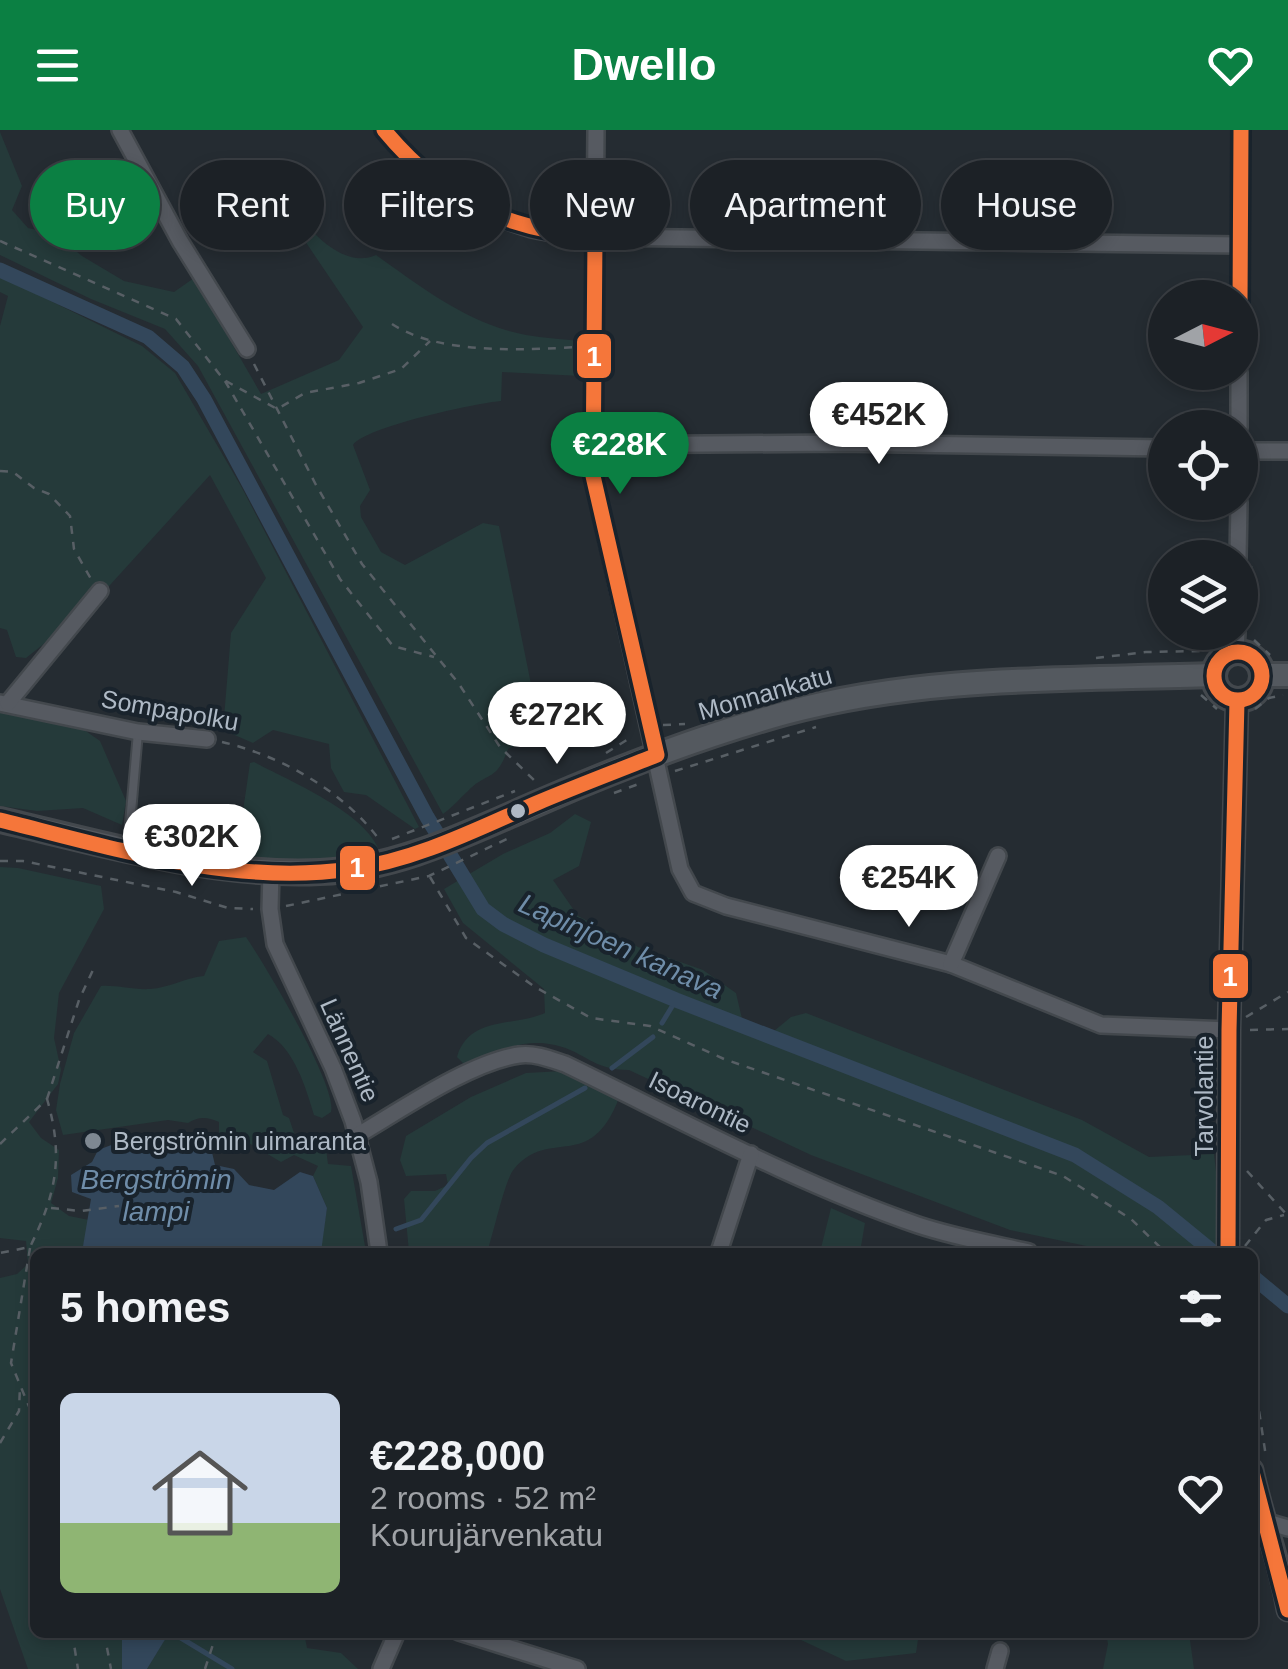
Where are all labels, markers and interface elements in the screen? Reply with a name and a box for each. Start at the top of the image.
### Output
icon: menu [30,38,85,93]
icon: heart [1203,38,1258,93]
text: Dwello [571,39,717,90]
chip: Buy [30,160,160,250]
chip: Rent [180,160,324,250]
chip: Filters [344,160,510,250]
chip: New [530,160,670,250]
chip: Apartment [690,160,921,250]
chip: House [941,160,1112,250]
north arrow [1148,280,1258,390]
map controls [1148,280,1258,650]
line badge: 1 [575,332,613,380]
text: 1 [586,341,602,372]
pin: €452K [809,382,949,467]
text: €452K [832,396,926,432]
button: locate [1148,410,1258,520]
pin: €228K [550,412,690,497]
text: €228K [573,426,667,462]
button: layers [1148,540,1258,650]
street label: Monnankatu [695,661,835,725]
pin: €272K [487,682,627,767]
street label: Sompapolku [99,684,241,736]
text: €272K [510,696,604,732]
unlabelled marker [508,801,528,821]
pin: €302K [122,804,262,889]
text: €302K [145,818,239,854]
line badge: 1 [338,844,377,892]
pin: €254K [839,845,979,930]
text: 1 [349,852,365,883]
text: €254K [862,859,956,895]
water label: Lapinjoen kanava [514,888,727,1005]
line badge: 1 [1211,952,1250,1000]
text: 1 [1222,961,1238,992]
street label: Lännentie [315,994,385,1106]
street label: Tarvolantie [1190,1036,1218,1156]
street label: Isoarontie [645,1065,755,1139]
place label: Bergströmin uimaranta [113,1127,366,1155]
marker: Bergströmin uimaranta [82,1130,104,1152]
water label: Bergströmin lampi [81,1164,231,1227]
icon: filters [1173,1281,1228,1336]
text: 5 homes [60,1284,230,1331]
text: €228,000 [370,1432,545,1479]
icon: home [140,1433,260,1553]
icon: heart [1173,1466,1228,1521]
text: 2 rooms · 52 m² [370,1480,596,1516]
text: Kourujärvenkatu [370,1517,603,1553]

